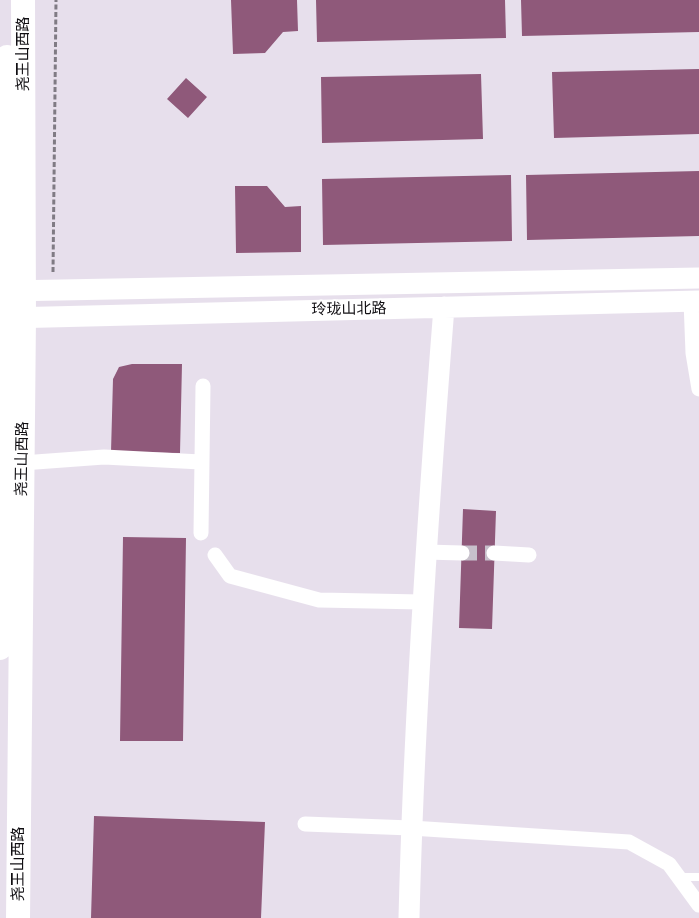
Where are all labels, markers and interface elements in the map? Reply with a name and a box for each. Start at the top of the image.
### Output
street label: 尧王山西路 [14,17,32,91]
street label: 玲珑山北路 [311,299,387,319]
street label: 尧王山西路 [12,421,32,497]
street label: 尧王山西路 [9,827,27,901]

